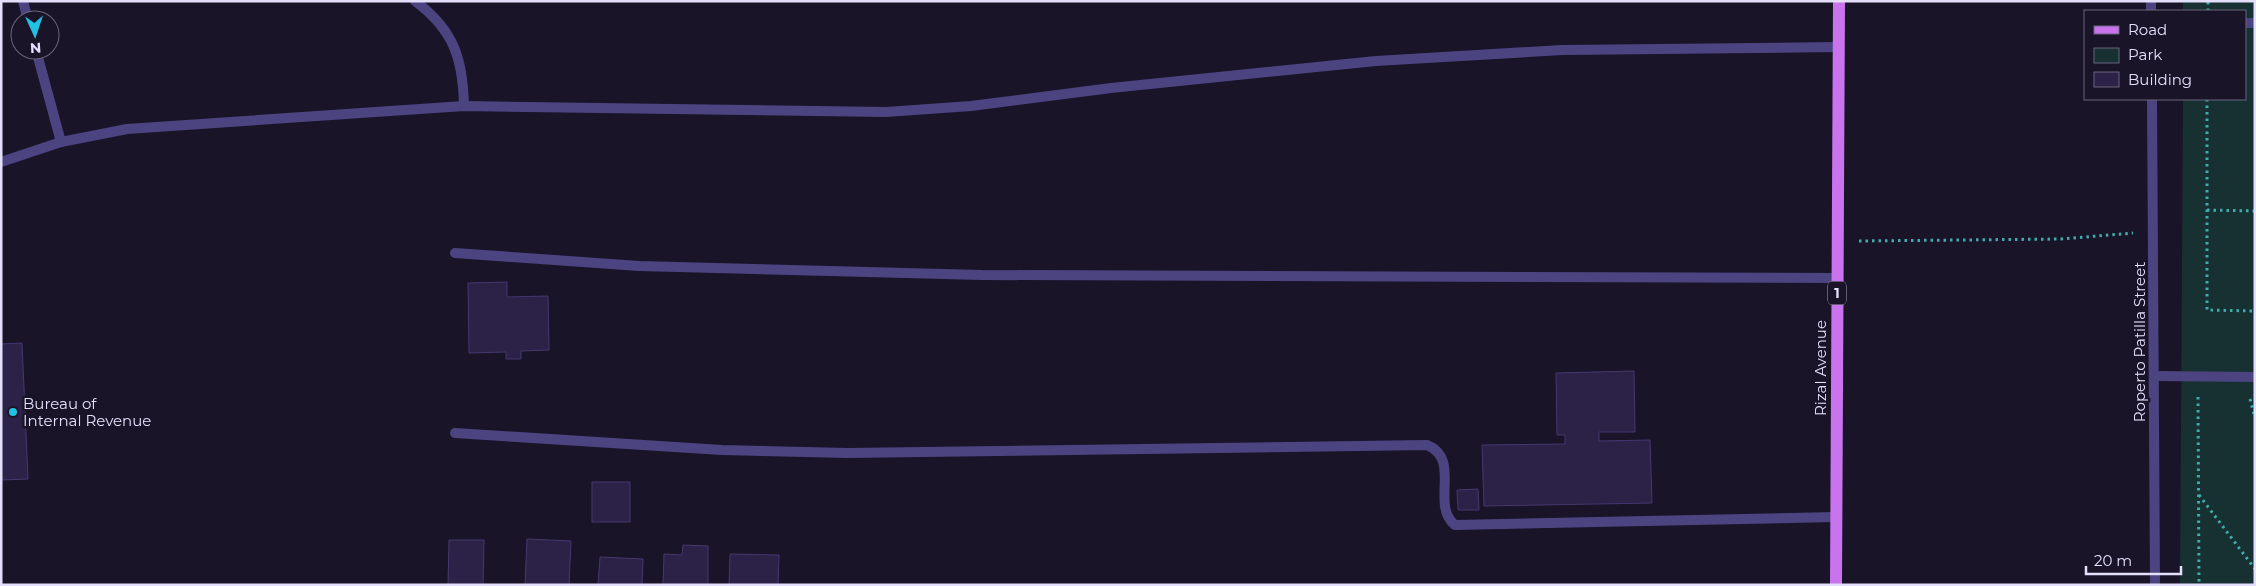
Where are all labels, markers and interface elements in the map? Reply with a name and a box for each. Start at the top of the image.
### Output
north arrow [10,10,60,60]
legend [2084,10,2246,100]
text: Road [2128,20,2167,39]
text: N [30,39,42,57]
text: Park [2128,45,2162,64]
text: Building [2128,70,2192,89]
street label: Roperto Patilla Street [2130,262,2149,422]
road number: 1 [1828,282,1846,304]
street label: Rizal Avenue [1811,320,1830,416]
place label: Bureau of Internal Revenue [23,394,151,430]
marker: Bureau of Internal Revenue [7,406,19,418]
scale bar [2086,544,2181,576]
text: 20 m [2094,551,2132,570]

